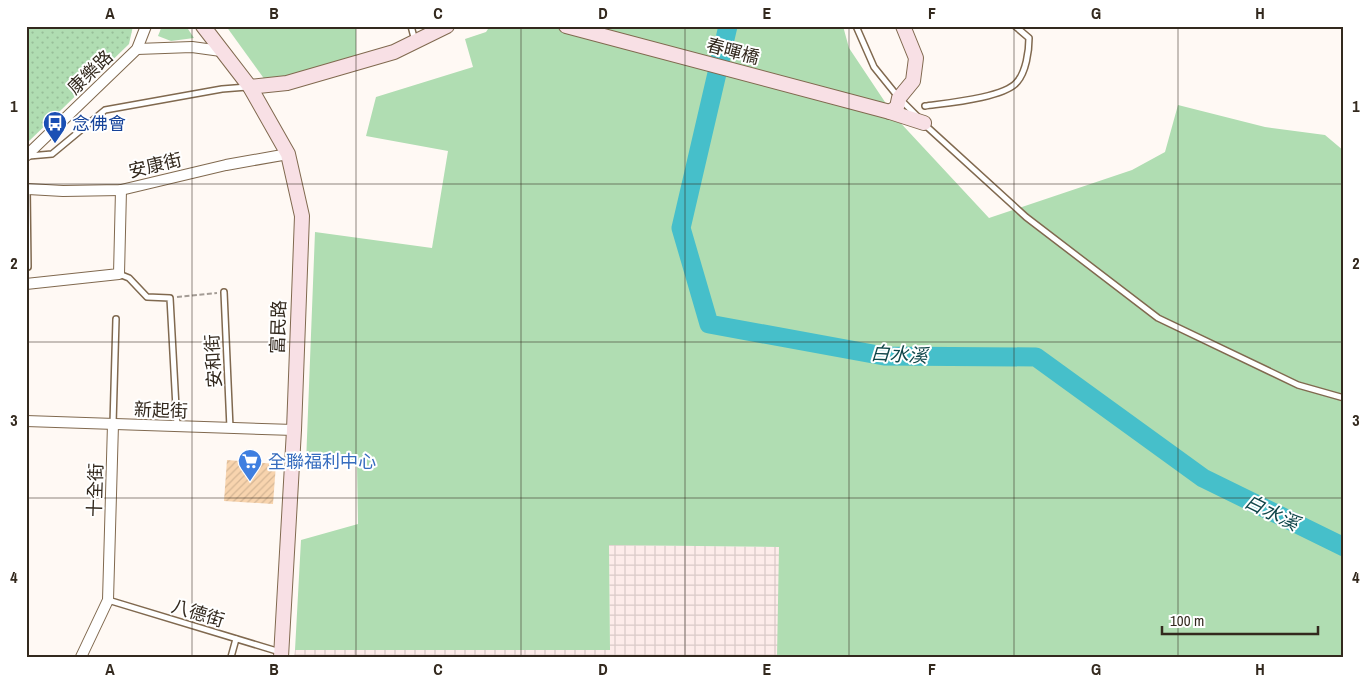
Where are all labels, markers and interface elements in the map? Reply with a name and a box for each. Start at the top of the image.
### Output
text: A [105,2,115,24]
text: B [269,2,279,24]
text: C [433,2,443,24]
text: D [598,2,608,24]
text: E [763,2,772,24]
text: F [928,2,936,24]
text: G [1091,2,1101,24]
text: H [1255,2,1265,24]
street label: 春暉橋 [704,32,762,70]
street label: 康樂路 [62,44,118,100]
text: 1 [10,95,18,117]
text: 1 [1352,95,1360,117]
bus stop icon: 念佛會 [42,110,68,144]
place label: 念佛會 [72,111,126,136]
street label: 安康街 [126,147,184,183]
text: 2 [10,252,18,274]
text: 2 [1352,252,1360,274]
street label: 富民路 [265,300,291,354]
street label: 安和街 [199,333,227,389]
water label: 白水溪 [870,340,931,369]
street label: 新起街 [134,397,188,423]
text: 3 [10,409,18,431]
text: 3 [1352,409,1360,431]
supermarket icon: 全聯福利中心 [237,448,263,482]
place label: 全聯福利中心 [268,449,376,474]
street label: 十全街 [82,463,108,517]
water label: 白水溪 [1241,488,1306,537]
text: 4 [10,566,18,588]
text: 4 [1352,566,1360,588]
street label: 八德街 [169,593,227,633]
scale bar [1162,603,1319,635]
text: 100 m [1170,610,1204,631]
text: A [105,658,115,680]
text: B [269,658,279,680]
text: C [433,658,443,680]
text: D [598,658,608,680]
text: E [763,658,772,680]
text: F [928,658,936,680]
text: G [1091,658,1101,680]
text: H [1255,658,1265,680]

